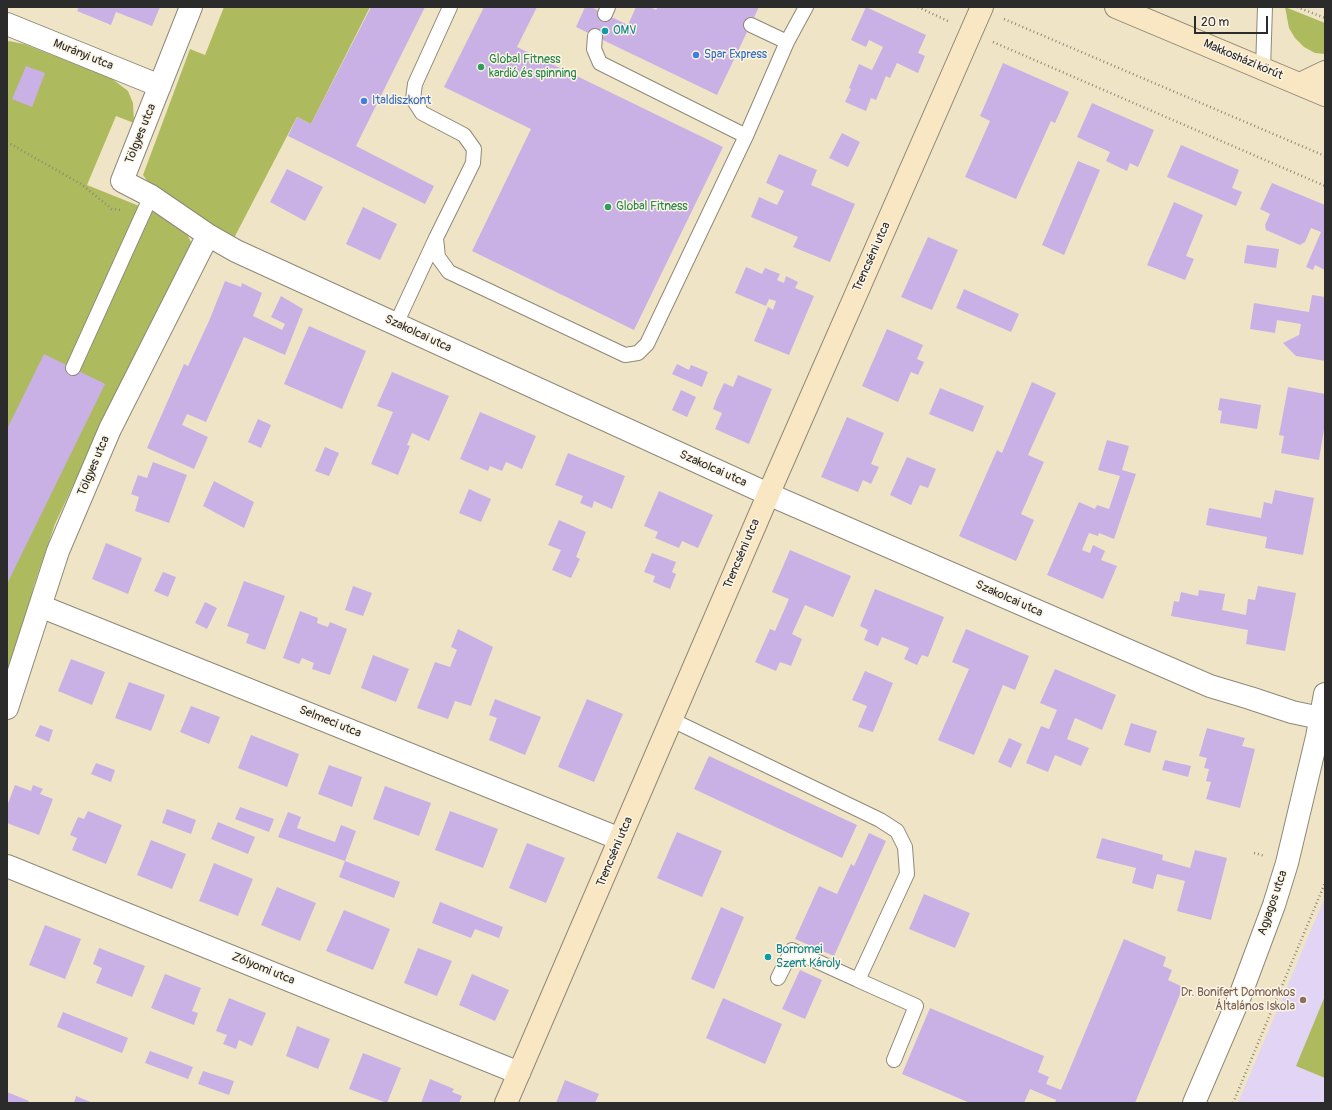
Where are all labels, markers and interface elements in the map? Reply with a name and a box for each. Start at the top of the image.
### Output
scale bar [1196,8,1270,34]
text: 20 m [1201,15,1229,30]
place label: OMV [613,24,636,38]
marker: OMV [600,26,610,36]
street label: Murányi utca [51,36,115,74]
street label: Makkosházi körút [1201,37,1285,83]
place label: Spar Express [704,48,767,62]
marker: Spar Express [691,50,701,60]
place label: Global Fitness kardió és spinning [489,53,577,81]
marker: Global Fitness kardió és spinning [476,62,486,72]
place label: Italdiszkont [372,94,431,108]
marker: Italdiszkont [359,96,369,106]
street label: Tölgyes utca [122,102,160,166]
place label: Global Fitness [616,200,688,214]
marker: Global Fitness [603,202,613,212]
street label: Trencséni utca [850,220,894,294]
street label: Szakolcai utca [382,312,454,356]
street label: Tölgyes utca [75,434,113,498]
street label: Szakolcai utca [677,448,749,490]
street label: Trencséni utca [721,517,763,591]
street label: Szakolcai utca [973,578,1045,620]
street label: Selmeci utca [297,703,363,741]
street label: Trencséni utca [594,815,636,889]
street label: Agyagos utca [1255,869,1291,937]
place label: Borromei Szent Károly [776,943,840,971]
street label: Zólyomi utca [229,950,297,988]
marker: Borromei Szent Károly [763,952,773,962]
place label: Dr. Bonifert Domonkos Általános Iskola [1181,986,1295,1014]
marker: Dr. Bonifert Domonkos Általános Iskola [1298,995,1308,1005]

